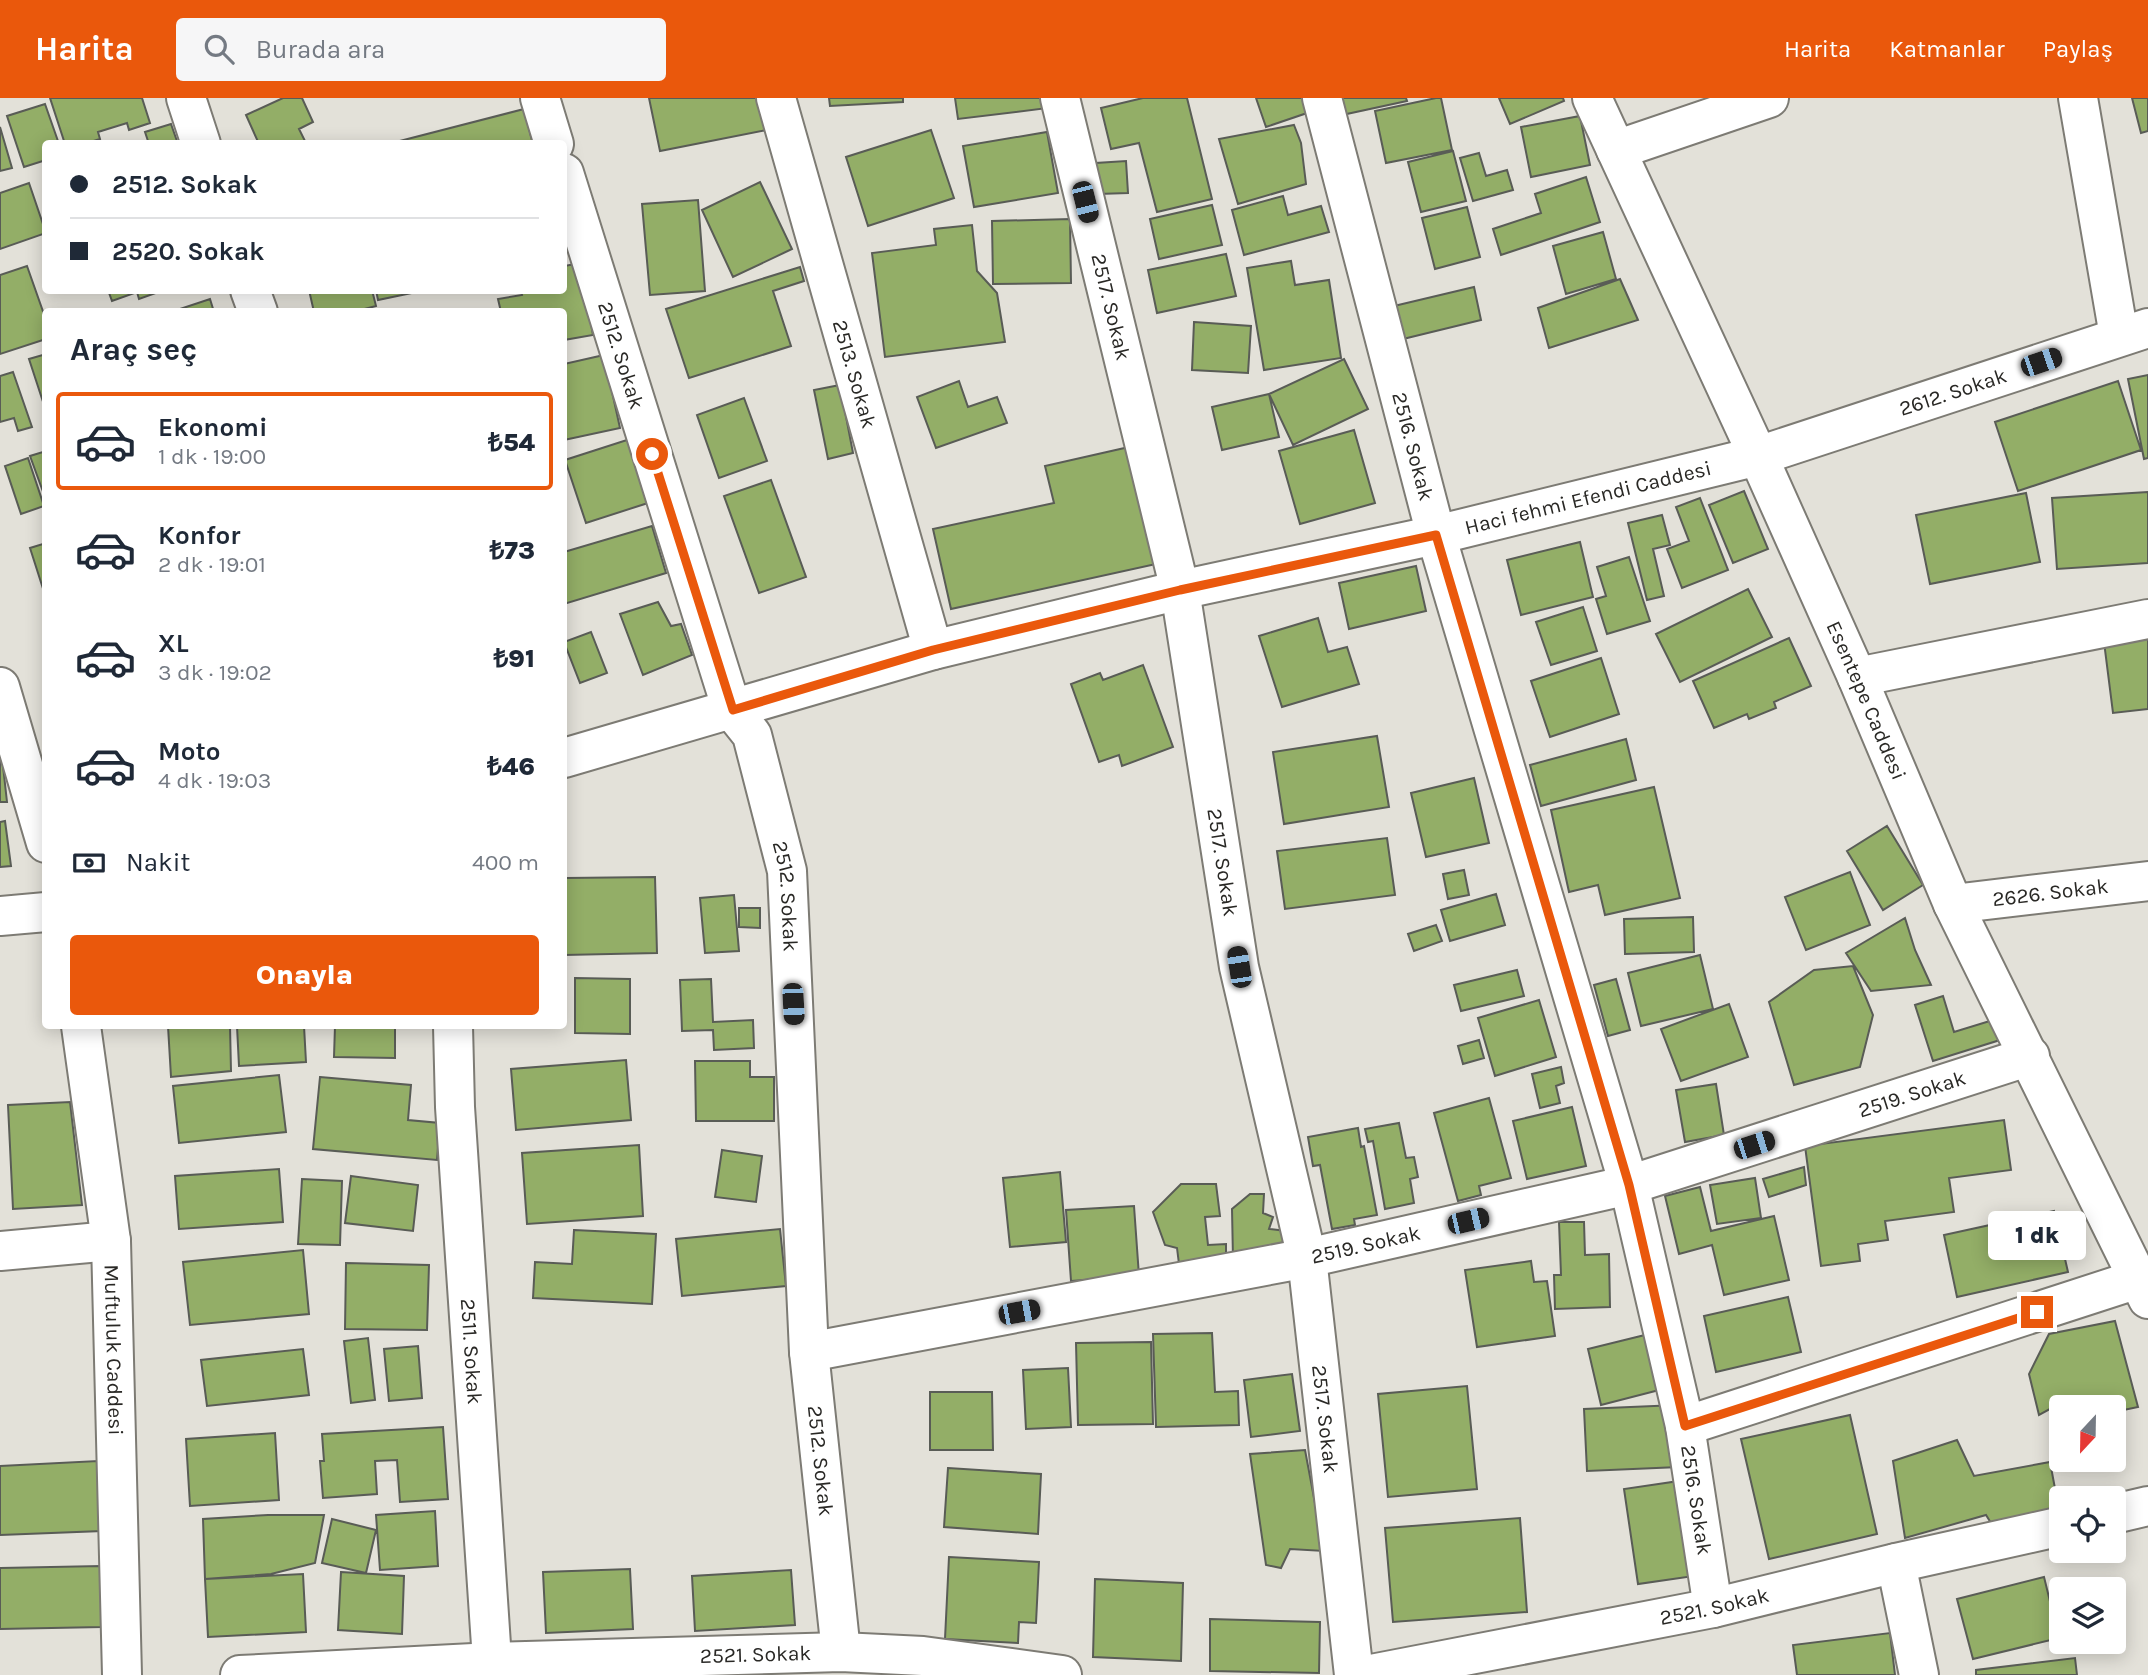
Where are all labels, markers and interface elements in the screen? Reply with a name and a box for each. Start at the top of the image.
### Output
search box [176,18,666,81]
text: Harita [35,30,134,68]
icon: search [200,30,238,68]
text: Burada ara [256,34,385,65]
text: Harita [1784,35,1851,63]
text: Katmanlar [1889,35,2005,63]
text: Paylaş [2043,35,2113,63]
text: 2512. Sokak [112,169,257,200]
car [1070,179,1101,225]
text: 2520. Sokak [112,236,264,267]
street label: 2517. Sokak [1086,251,1136,363]
street label: 2512. Sokak [593,299,649,412]
street label: 2513. Sokak [828,317,881,431]
text: Araç seç [70,331,197,368]
car [2018,345,2065,379]
street label: 2612. Sokak [1896,363,2010,421]
street label: 2516. Sokak [1387,390,1439,503]
icon: car [74,410,137,473]
text: Ekonomi [158,412,267,443]
text: ₺54 [488,427,535,458]
route start [636,438,668,470]
text: 1 dk · 19:00 [158,443,266,470]
street label: Haci fehmi Efendi Caddesi [1462,456,1714,540]
icon: car [74,518,137,581]
text: Konfor [158,520,240,551]
text: ₺73 [489,535,535,566]
text: 2 dk · 19:01 [158,551,266,578]
street label: Esentepe Caddesi [1821,617,1911,783]
icon: car [74,626,137,689]
text: XL [158,628,189,659]
text: ₺91 [493,643,535,674]
text: 3 dk · 19:02 [158,659,272,686]
icon: car [74,734,137,797]
text: Moto [158,736,220,767]
text: ₺46 [487,751,535,782]
text: 4 dk · 19:03 [158,767,271,794]
street label: 2517. Sokak [1202,807,1243,918]
street label: 2512. Sokak [768,838,803,952]
icon: cash [70,844,108,882]
text: Nakit [126,847,190,878]
text: 400 m [472,849,539,876]
street label: 2626. Sokak [1991,874,2110,911]
button: Onayla [70,935,539,1015]
car [1226,945,1253,989]
car [782,982,805,1026]
street label: 2519. Sokak [1855,1066,1969,1123]
car [1731,1129,1778,1161]
car [1446,1206,1491,1236]
callout: 1 dk [1988,1210,2086,1260]
street label: 2519. Sokak [1309,1221,1423,1269]
text: 1 dk [2015,1222,2059,1249]
street label: Muftuluk Caddesi [100,1264,128,1436]
route end [2021,1296,2053,1328]
street label: 2511. Sokak [456,1298,487,1405]
car [997,1298,1042,1326]
street label: 2517. Sokak [1307,1364,1343,1475]
north arrow [2049,1395,2126,1472]
map controls [2049,1395,2126,1654]
street label: 2512. Sokak [803,1404,838,1518]
street label: 2516. Sokak [1676,1443,1717,1557]
button: locate [2049,1486,2126,1563]
button: layers [2049,1577,2126,1654]
street label: 2521. Sokak [1658,1583,1772,1630]
street label: 2521. Sokak [700,1641,812,1668]

